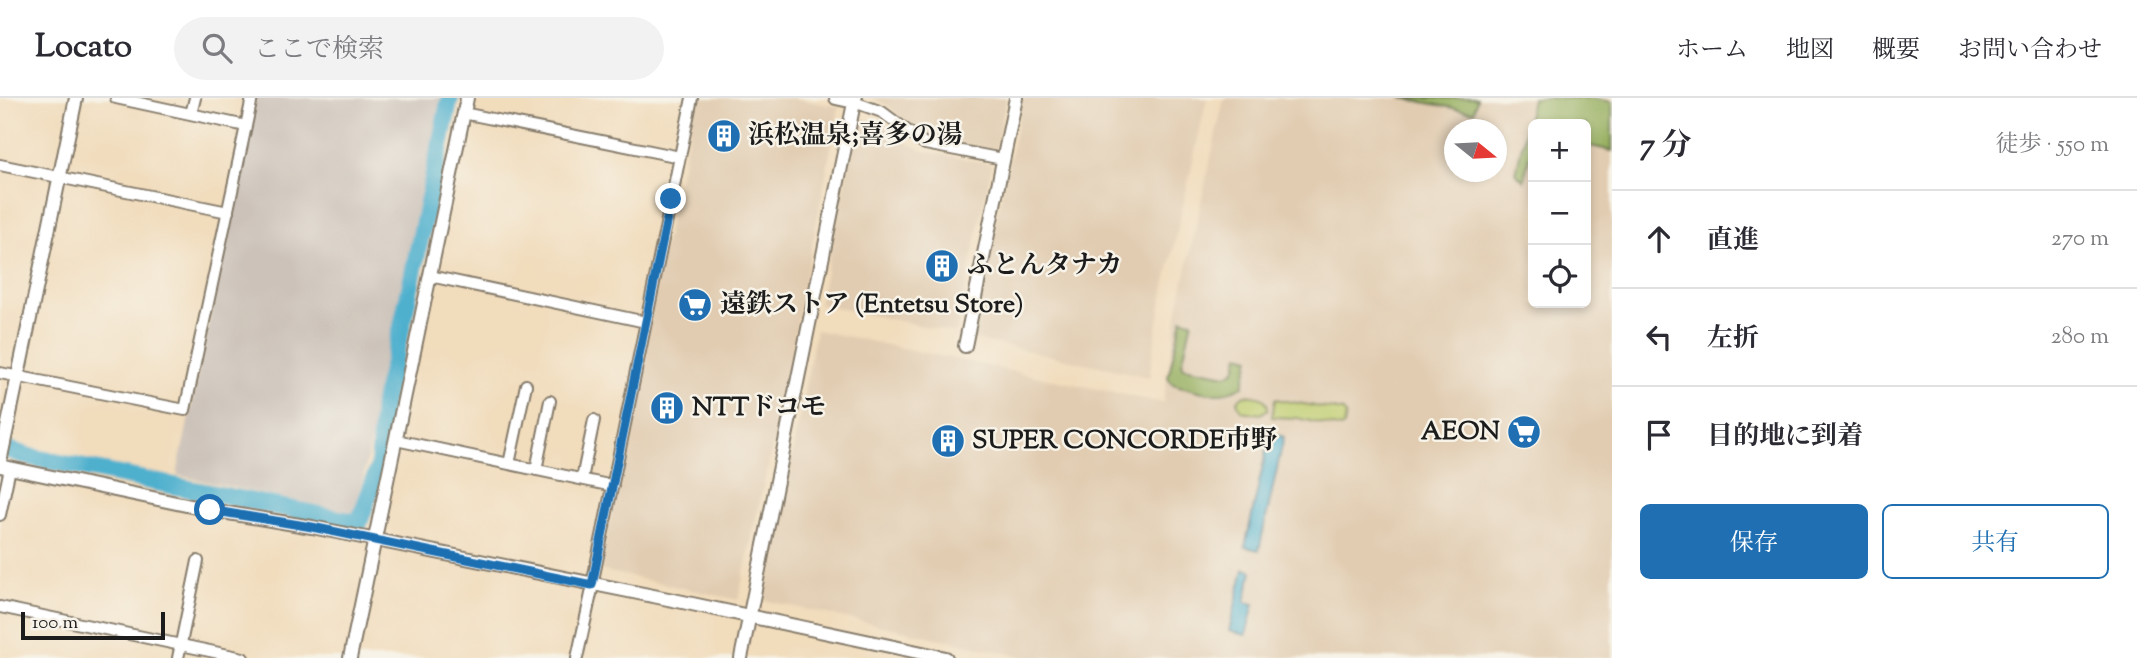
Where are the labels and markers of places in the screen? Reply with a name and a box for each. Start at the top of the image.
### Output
building icon: 浜松温泉;喜多の湯 [705,117,743,155]
place label: 浜松温泉;喜多の湯 [748,118,963,155]
building icon: ふとんタナカ [923,247,961,285]
place label: ふとんタナカ [967,248,1122,285]
supermarket icon: 遠鉄ストア (Entetsu Store) [676,286,714,324]
place label: 遠鉄ストア (Entetsu Store) [720,287,1024,324]
building icon: NTTドコモ [648,389,686,427]
place label: NTTドコモ [692,390,826,427]
supermarket icon: AEON [1505,413,1543,451]
place label: AEON [1421,414,1500,451]
building icon: SUPER CONCORDE市野 [929,422,967,460]
place label: SUPER CONCORDE市野 [972,423,1277,460]

